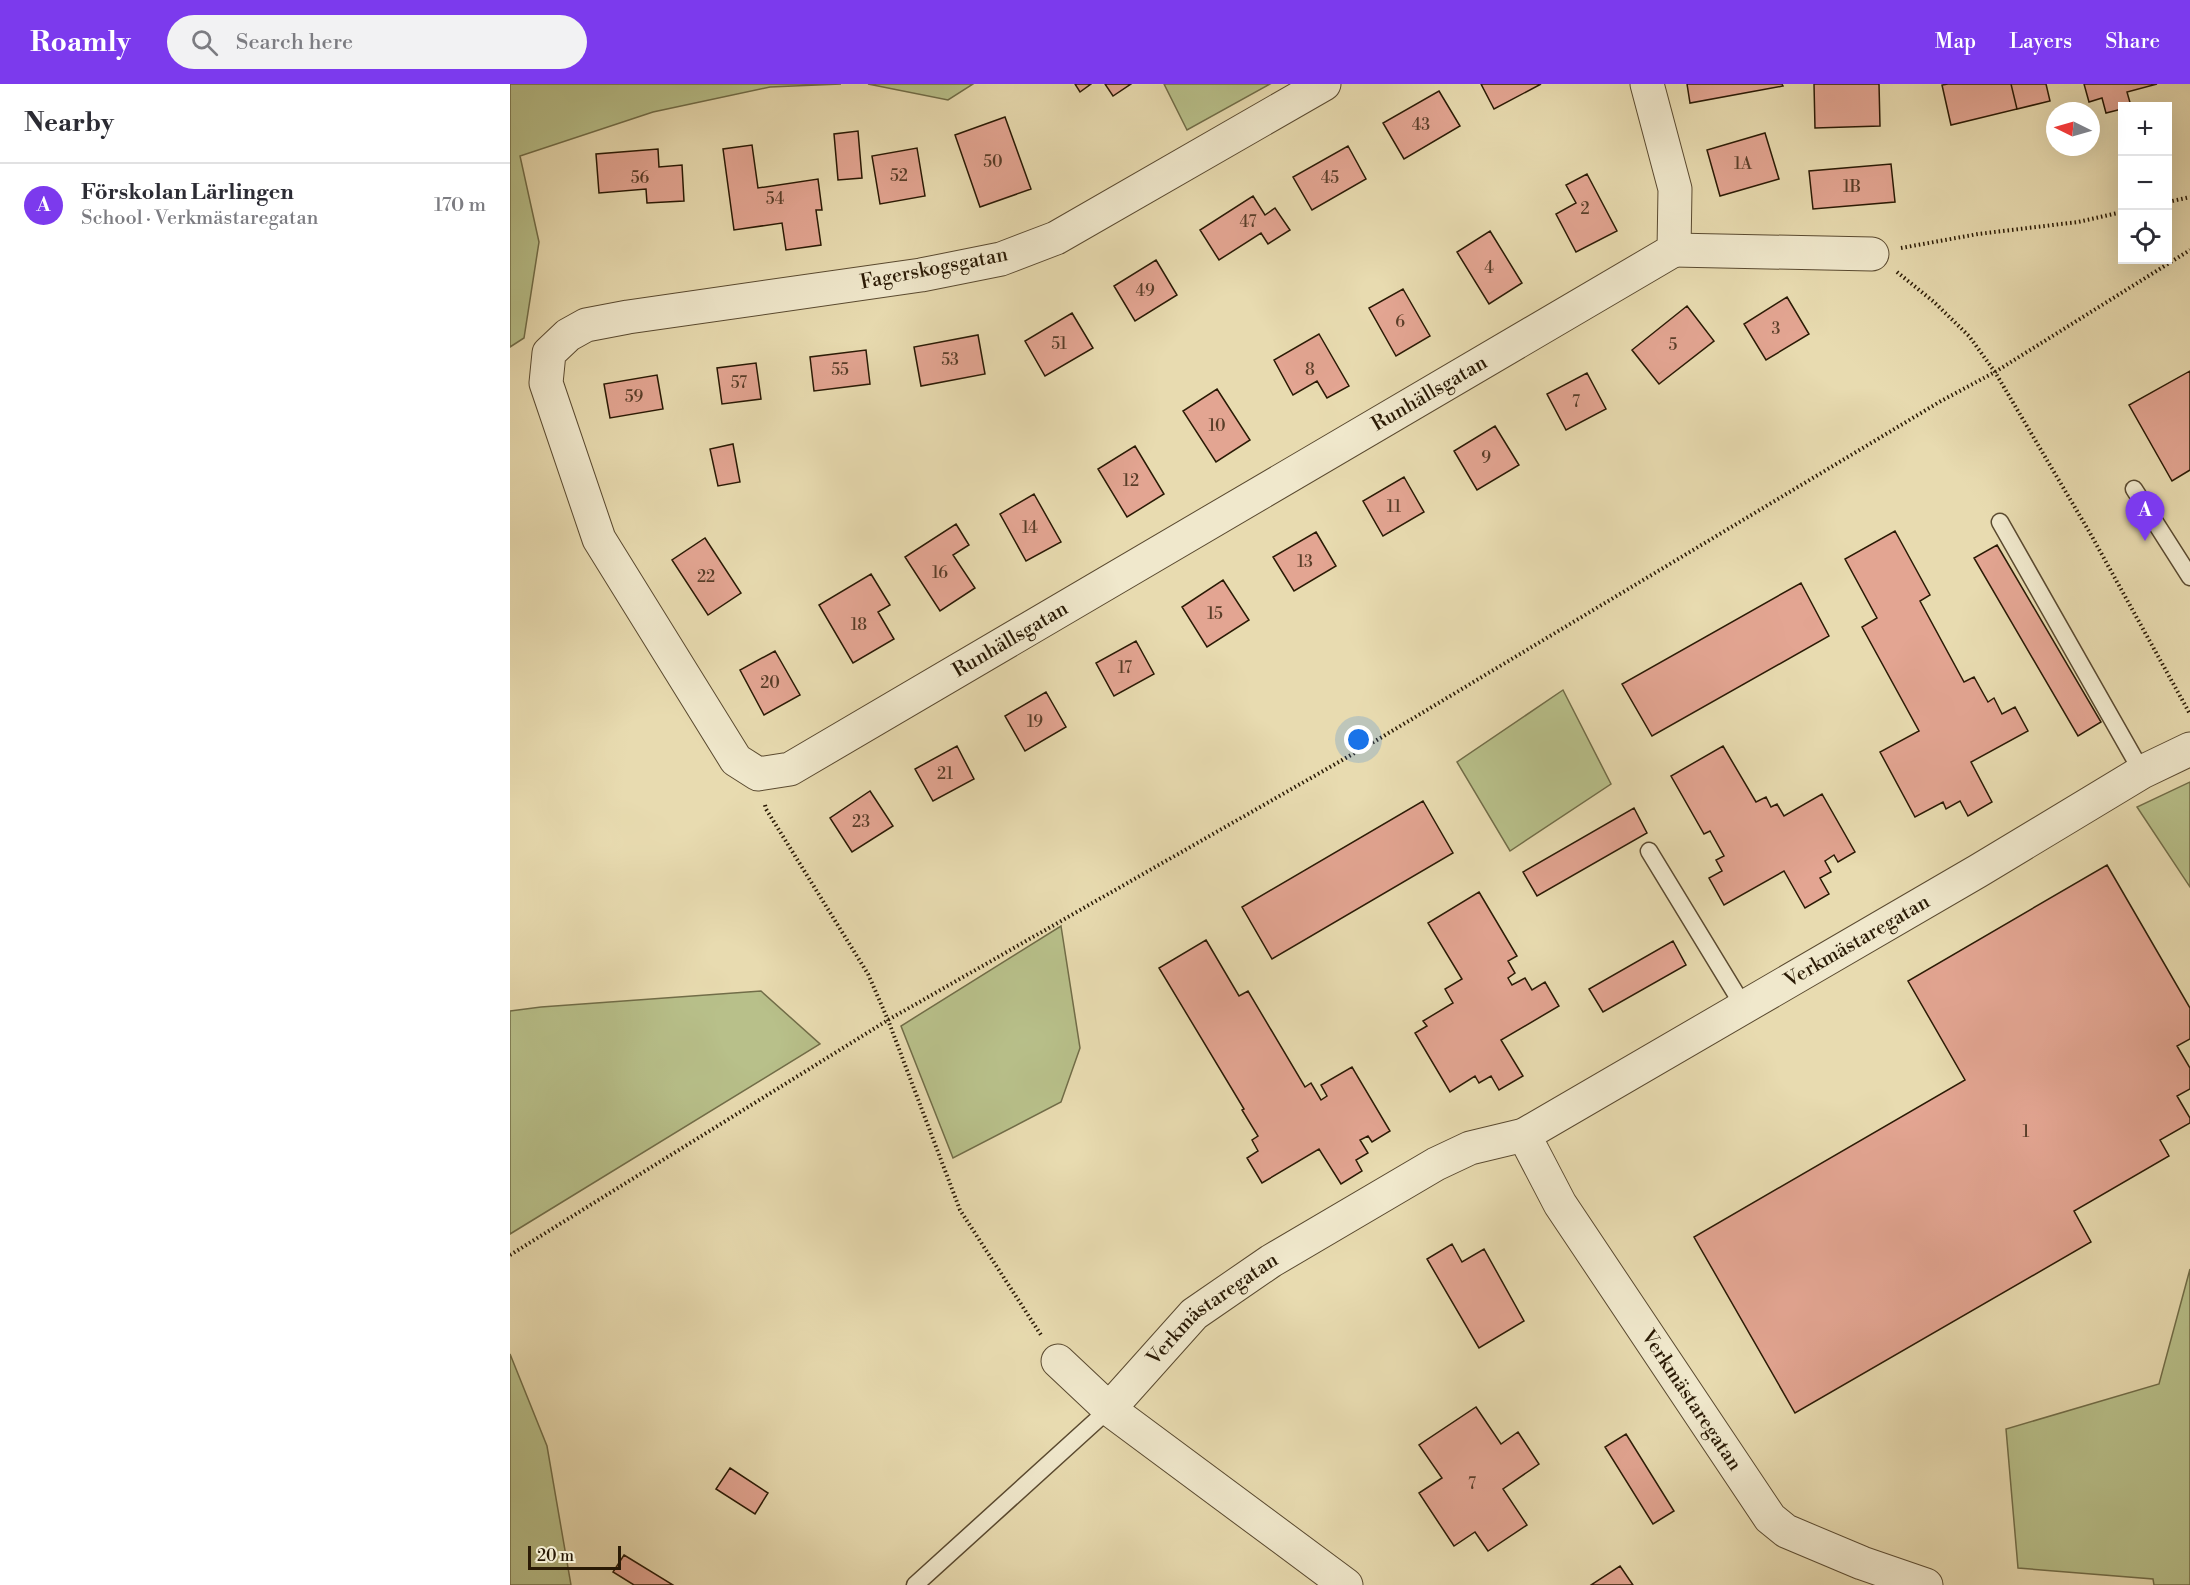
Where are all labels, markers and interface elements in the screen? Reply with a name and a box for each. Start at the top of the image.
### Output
search box [167,15,587,69]
text: Roamly [30,25,131,60]
icon: search [188,26,221,59]
text: Search here [236,29,353,56]
text: Map [1935,29,1976,55]
text: Layers [2009,29,2072,55]
text: Share [2105,29,2160,55]
north arrow [2046,102,2100,156]
map controls [2118,102,2172,264]
button: + [2118,102,2172,156]
text: Nearby [24,107,114,139]
house number: 43 [1412,115,1430,135]
house number: 50 [983,152,1003,172]
house number: 1A [1734,154,1753,174]
button: − [2118,156,2172,210]
house number: 52 [890,166,908,186]
house number: 56 [631,168,650,188]
house number: 45 [1321,168,1339,188]
house number: 1B [1843,177,1861,197]
text: Förskolan Lärlingen [81,179,294,206]
house number: 54 [766,189,785,209]
text: A [36,193,51,218]
text: 170 m [434,193,486,218]
house number: 2 [1580,199,1590,219]
text: School · Verkmästaregatan [81,206,318,231]
button: locate [2118,210,2172,264]
house number: 47 [1240,212,1256,232]
street label: Fagerskogsgatan [858,242,1010,296]
house number: 4 [1484,258,1494,278]
house number: 49 [1135,281,1155,301]
house number: 6 [1395,312,1405,332]
house number: 3 [1772,319,1781,339]
house number: 51 [1051,334,1067,354]
house number: 5 [1669,335,1678,355]
house number: 53 [941,350,959,370]
street label: Runhällsgatan [1367,350,1492,437]
house number: 55 [831,360,849,380]
house number: 8 [1305,360,1315,380]
house number: 57 [731,373,747,393]
house number: 59 [625,387,644,407]
house number: 7 [1572,392,1580,412]
house number: 10 [1209,416,1226,436]
house number: 9 [1481,448,1491,468]
house number: 12 [1123,471,1139,491]
pin: A [2126,492,2164,541]
house number: 11 [1387,497,1401,517]
house number: 14 [1022,518,1038,538]
house number: 13 [1297,552,1313,572]
house number: 16 [932,563,948,583]
house number: 22 [697,567,715,587]
street label: Runhällsgatan [948,596,1073,683]
house number: 15 [1207,604,1223,624]
house number: 18 [851,615,867,635]
house number: 17 [1118,658,1132,678]
house number: 20 [760,673,780,693]
house number: 19 [1027,712,1043,732]
your location [1344,725,1373,754]
house number: 21 [937,764,953,784]
house number: 23 [852,812,870,832]
street label: Verkmästaregatan [1779,889,1934,994]
house number: 1 [2023,1122,2030,1142]
street label: Verkmästaregatan [1141,1247,1283,1371]
street label: Verkmästaregatan [1635,1324,1747,1476]
house number: 7 [1468,1474,1476,1494]
scale bar [528,1543,621,1570]
text: 20 m [537,1546,574,1566]

